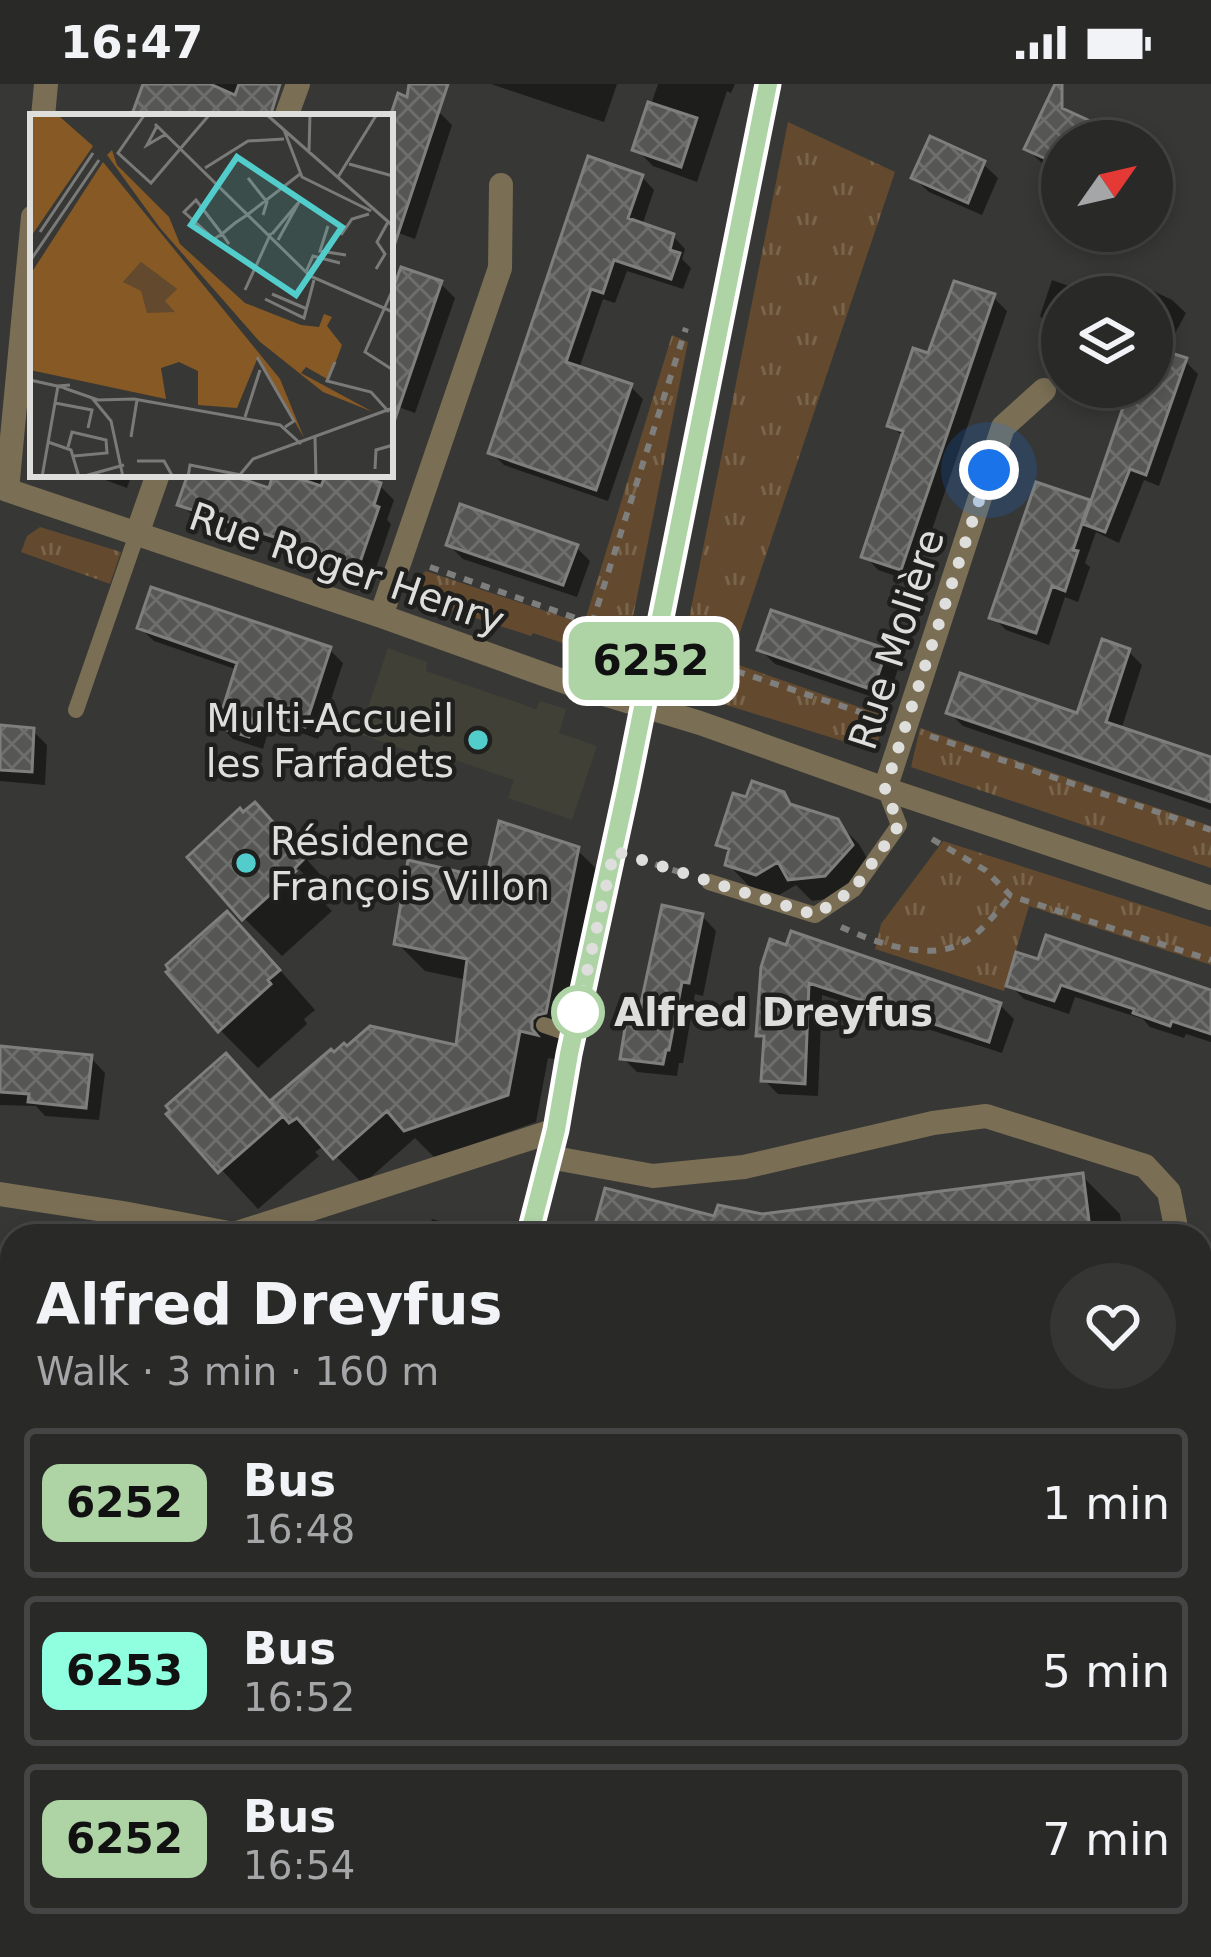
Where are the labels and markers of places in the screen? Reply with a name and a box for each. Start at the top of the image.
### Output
place label: Multi-Accueil les Farfadets [206,696,454,786]
marker: Multi-Accueil les Farfadets [465,727,491,753]
place label: Résidence François Villon [270,819,550,909]
marker: Résidence François Villon [233,850,259,876]
marker: Alfred Dreyfus [553,987,603,1037]
place label: Alfred Dreyfus [614,990,933,1035]

